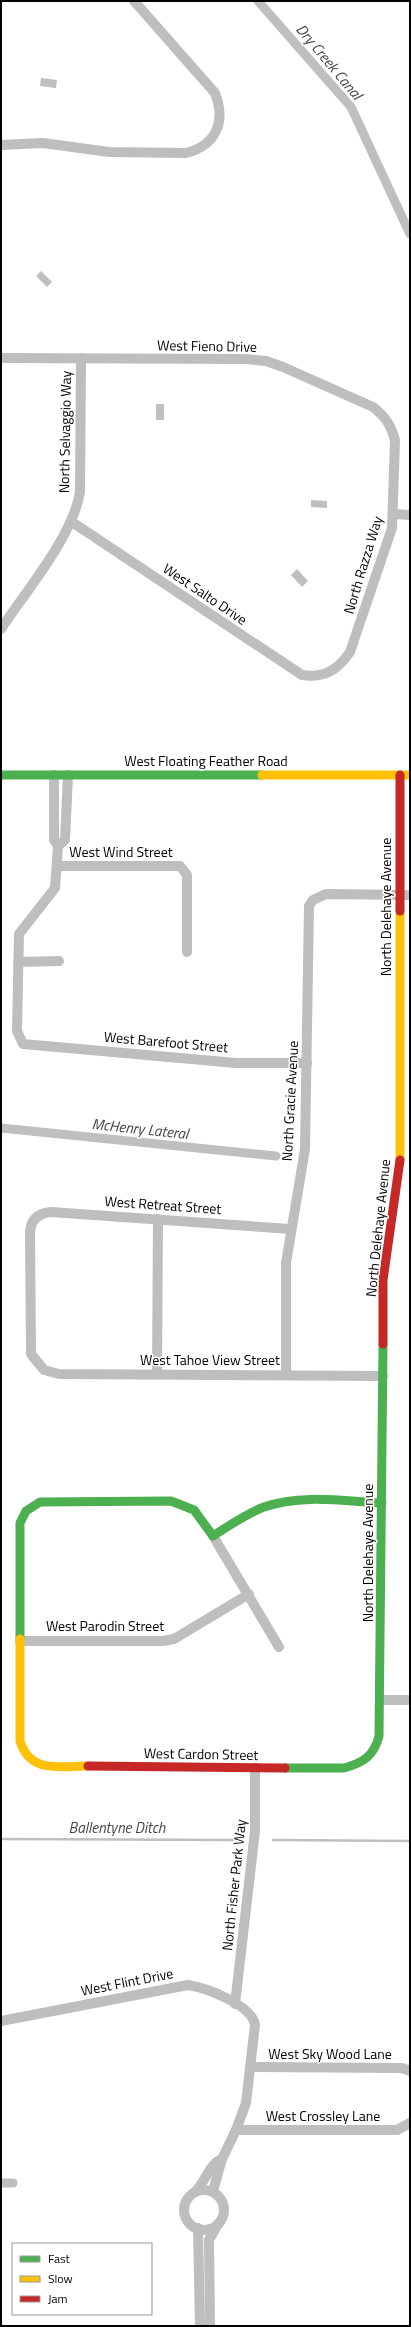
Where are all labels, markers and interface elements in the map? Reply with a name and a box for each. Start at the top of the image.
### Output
water label: Dry Creek Canal [291,19,369,106]
street label: West Fieno Drive [157,334,257,357]
street label: North Selvaggio Way [53,370,76,493]
street label: North Razza Way [338,513,387,616]
street label: West Salto Drive [159,558,252,630]
street label: West Floating Feather Road [124,750,288,771]
street label: North Delehaye Avenue [375,838,396,976]
street label: West Wind Street [69,841,173,862]
street label: West Barefoot Street [103,1026,229,1057]
street label: North Gracie Avenue [276,1040,303,1162]
water label: McHenry Lateral [91,1112,191,1145]
street label: North Delehaye Avenue [360,1158,395,1298]
street label: West Retreat Street [104,1190,222,1219]
street label: West Tahoe View Street [140,1349,280,1370]
street label: North Delehaye Avenue [357,1484,378,1622]
street label: West Parodin Street [46,1615,164,1636]
street label: West Cardon Street [144,1742,259,1765]
water label: Ballentyne Ditch [69,1816,166,1839]
street label: North Fisher Park Way [216,1818,251,1952]
street label: West Flint Drive [79,1962,175,2001]
street label: West Sky Wood Lane [268,2043,392,2064]
street label: West Crossley Lane [266,2105,380,2126]
legend [12,2243,152,2315]
text: Fast [48,2249,71,2268]
text: Slow [48,2269,73,2288]
text: Jam [48,2289,68,2308]

